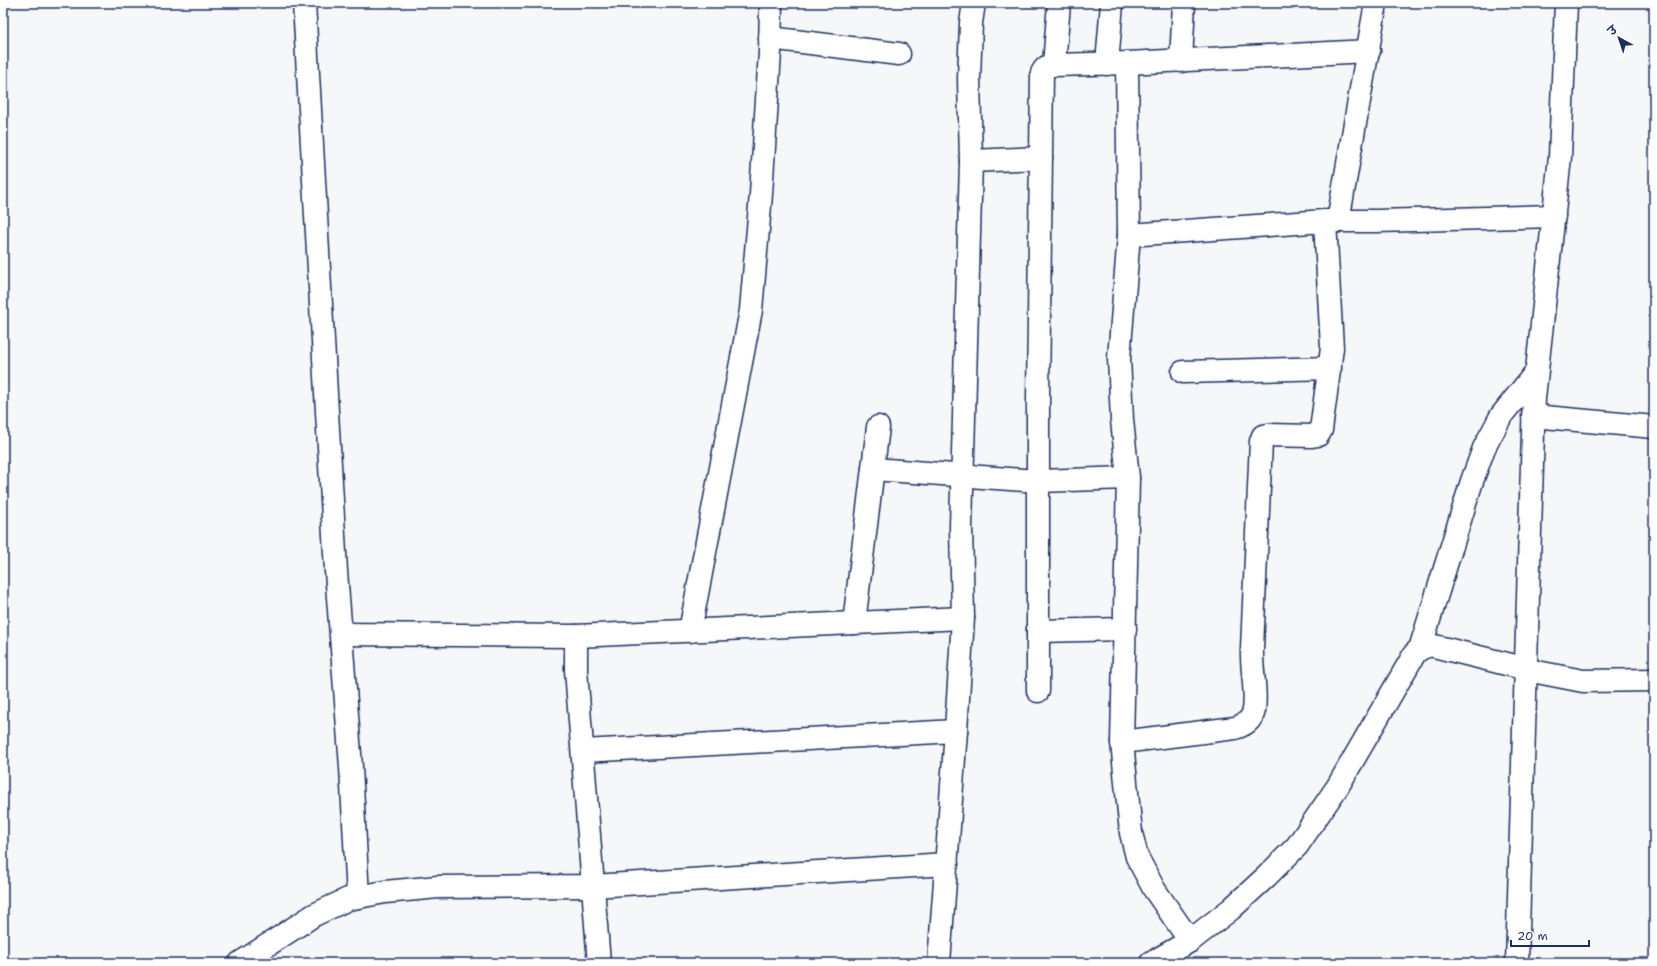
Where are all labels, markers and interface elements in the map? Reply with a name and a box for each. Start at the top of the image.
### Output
north arrow [1599,18,1639,58]
text: उ [1604,22,1622,39]
scale bar [1511,922,1589,948]
text: 20 m [1517,928,1548,944]

